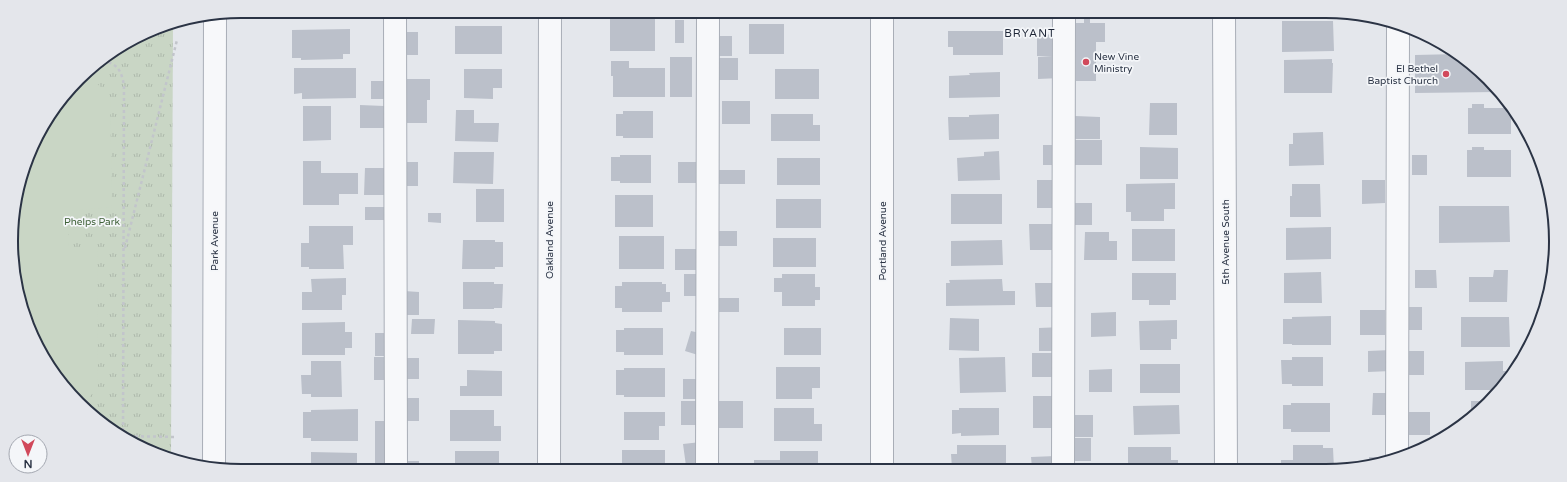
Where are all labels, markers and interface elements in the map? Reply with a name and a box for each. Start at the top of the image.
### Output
district label: BRYANT [1004,27,1056,40]
place label: New Vine Ministry [1094,51,1139,75]
marker: New Vine Ministry [1081,57,1091,67]
place label: El Bethel Baptist Church [1368,63,1438,87]
marker: El Bethel Baptist Church [1441,69,1451,79]
street label: 5th Avenue South [1220,199,1232,285]
street label: Oakland Avenue [544,201,556,279]
street label: Portland Avenue [877,201,889,281]
street label: Park Avenue [209,211,221,271]
park label: Phelps Park [64,216,121,228]
north arrow [8,434,48,474]
text: N [24,457,32,470]

